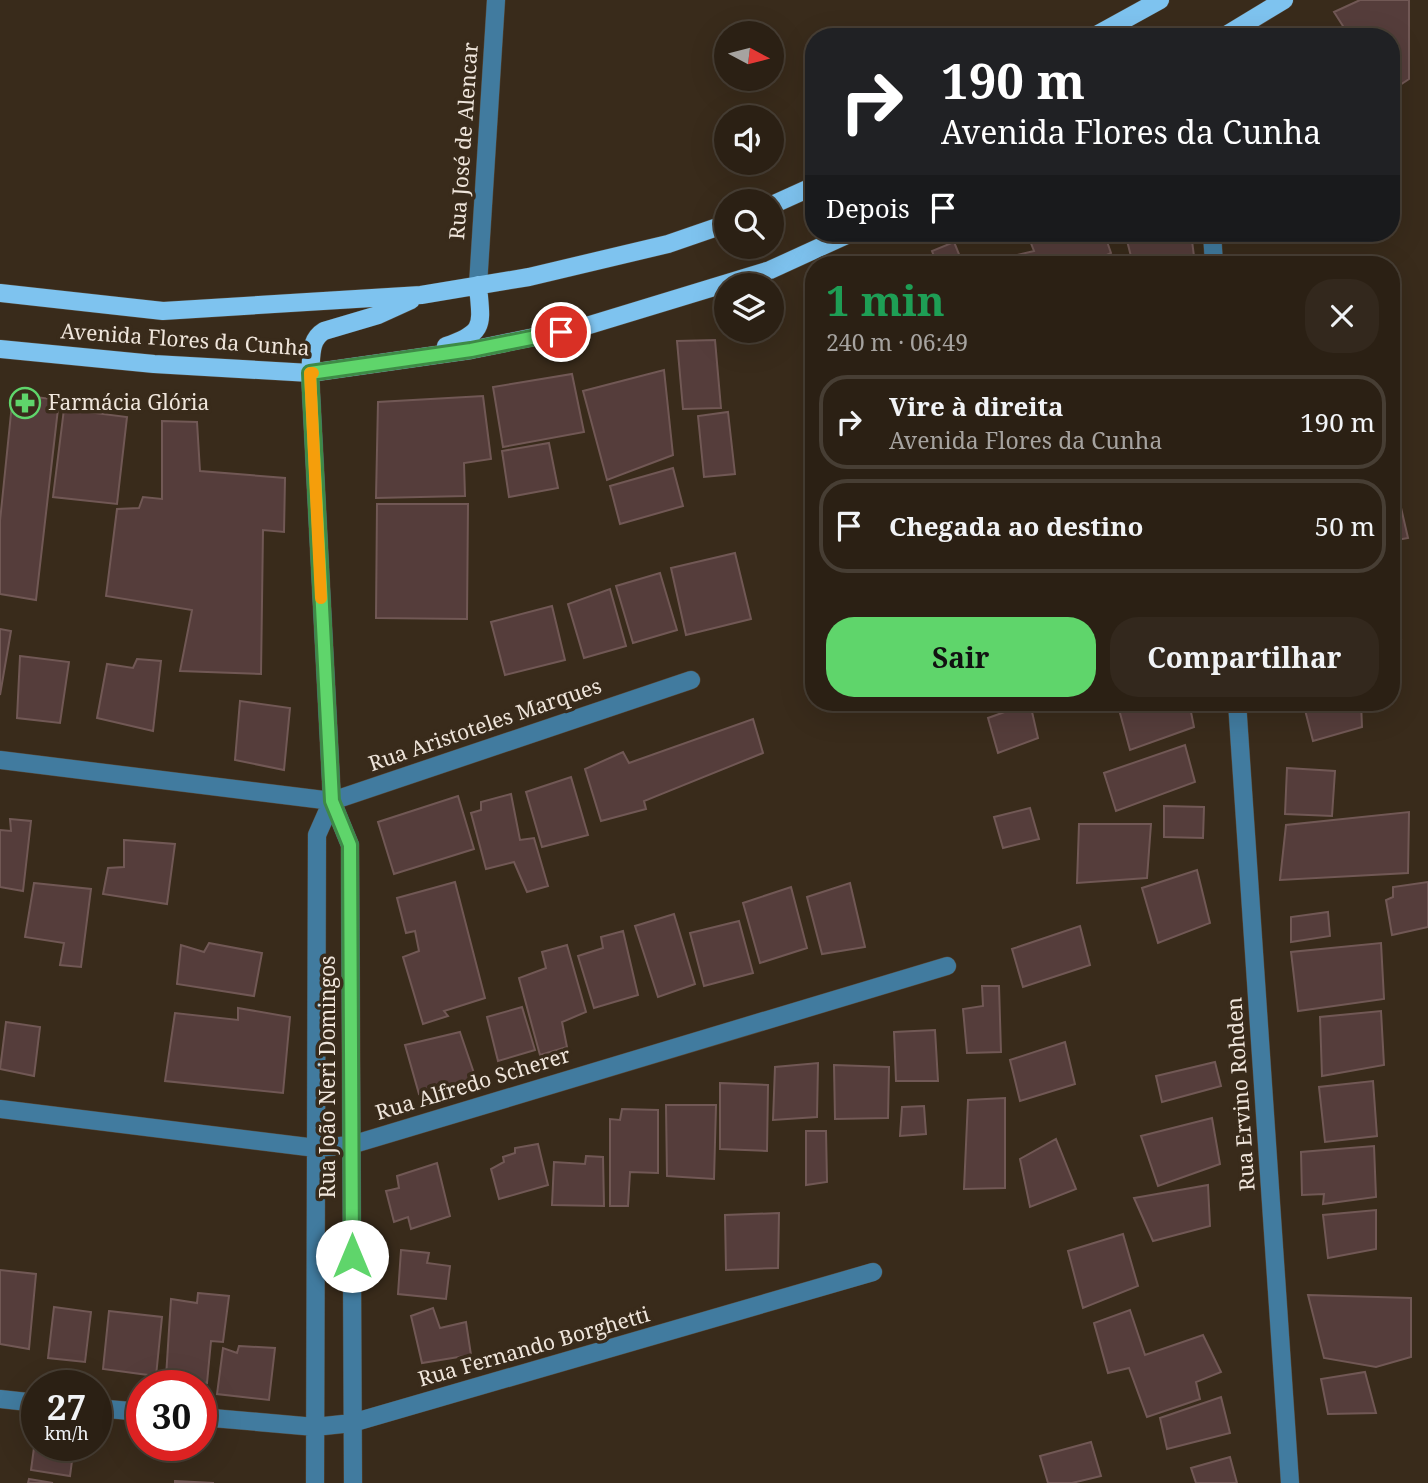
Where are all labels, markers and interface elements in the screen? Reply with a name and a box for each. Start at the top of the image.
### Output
north arrow [714,21,784,91]
map controls [714,21,784,343]
street label: Rua José de Alencar [442,41,484,241]
text: 190 m [941,47,1085,113]
icon: right [826,56,917,147]
button: sound [714,105,784,175]
text: Avenida Flores da Cunha [941,110,1321,153]
button: search [714,189,784,259]
icon: arrive [924,189,962,227]
text: Depois [826,190,910,226]
text: 1 min [826,271,945,328]
button: layers [714,273,784,343]
button: close [1305,279,1379,353]
pin [531,302,591,362]
icon: arrive [542,313,580,351]
street label: Avenida Flores da Cunha [60,316,311,362]
text: 240 m · 06:49 [826,326,968,358]
pharmacy icon: Farmácia Glória [8,386,42,420]
place label: Farmácia Glória [48,388,209,416]
text: Vire à direita [889,388,1064,424]
icon: right [830,403,868,441]
text: 190 m [1300,404,1375,440]
text: Avenida Flores da Cunha [889,424,1162,456]
icon: arrive [830,507,868,545]
text: Chegada ao destino [889,508,1144,544]
text: 50 m [1315,508,1375,544]
button: Sair [826,617,1096,697]
button: Compartilhar [1110,617,1379,697]
street label: Rua Aristoteles Marques [365,671,605,777]
street label: Rua João Neri Domingos [313,955,341,1199]
street label: Rua Ervino Rohden [1219,996,1261,1192]
street label: Rua Alfredo Scherer [372,1040,574,1126]
position arrow [315,1219,389,1293]
street label: Rua Fernando Borghetti [415,1299,653,1393]
speed limit sign: 30 [126,1370,217,1461]
text: 27 [47,1383,86,1430]
text: km/h [44,1421,89,1445]

